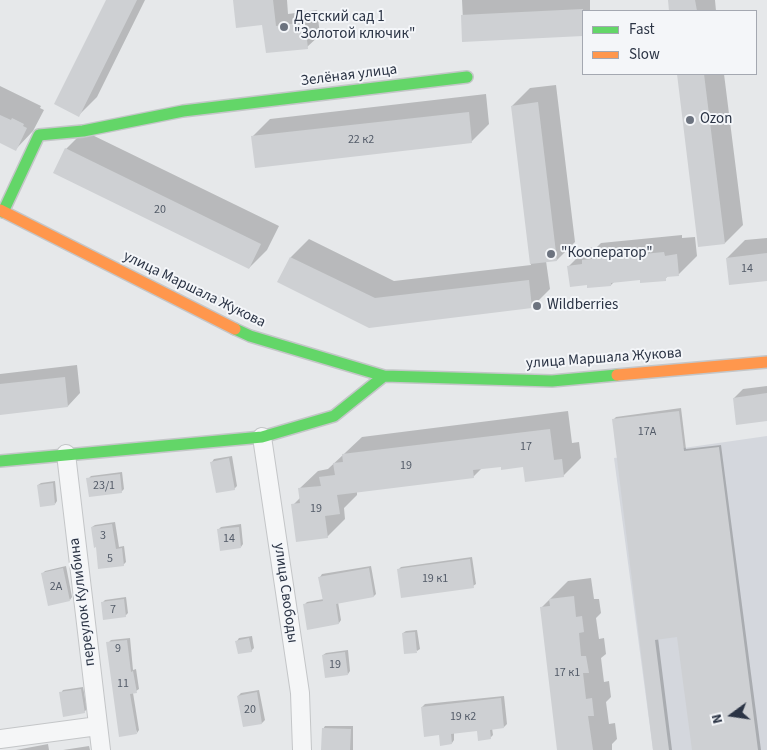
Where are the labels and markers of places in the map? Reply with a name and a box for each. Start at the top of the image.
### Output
place label: Детский сад 1 "Золотой ключик" [294,9,415,44]
marker: Детский сад 1 "Золотой ключик" [278,21,290,33]
place label: Ozon [700,111,732,129]
marker: Ozon [684,114,696,126]
place label: "Кооператор" [561,245,653,263]
marker: "Кооператор" [545,248,557,260]
place label: Wildberries [547,297,618,315]
marker: Wildberries [531,300,543,312]

